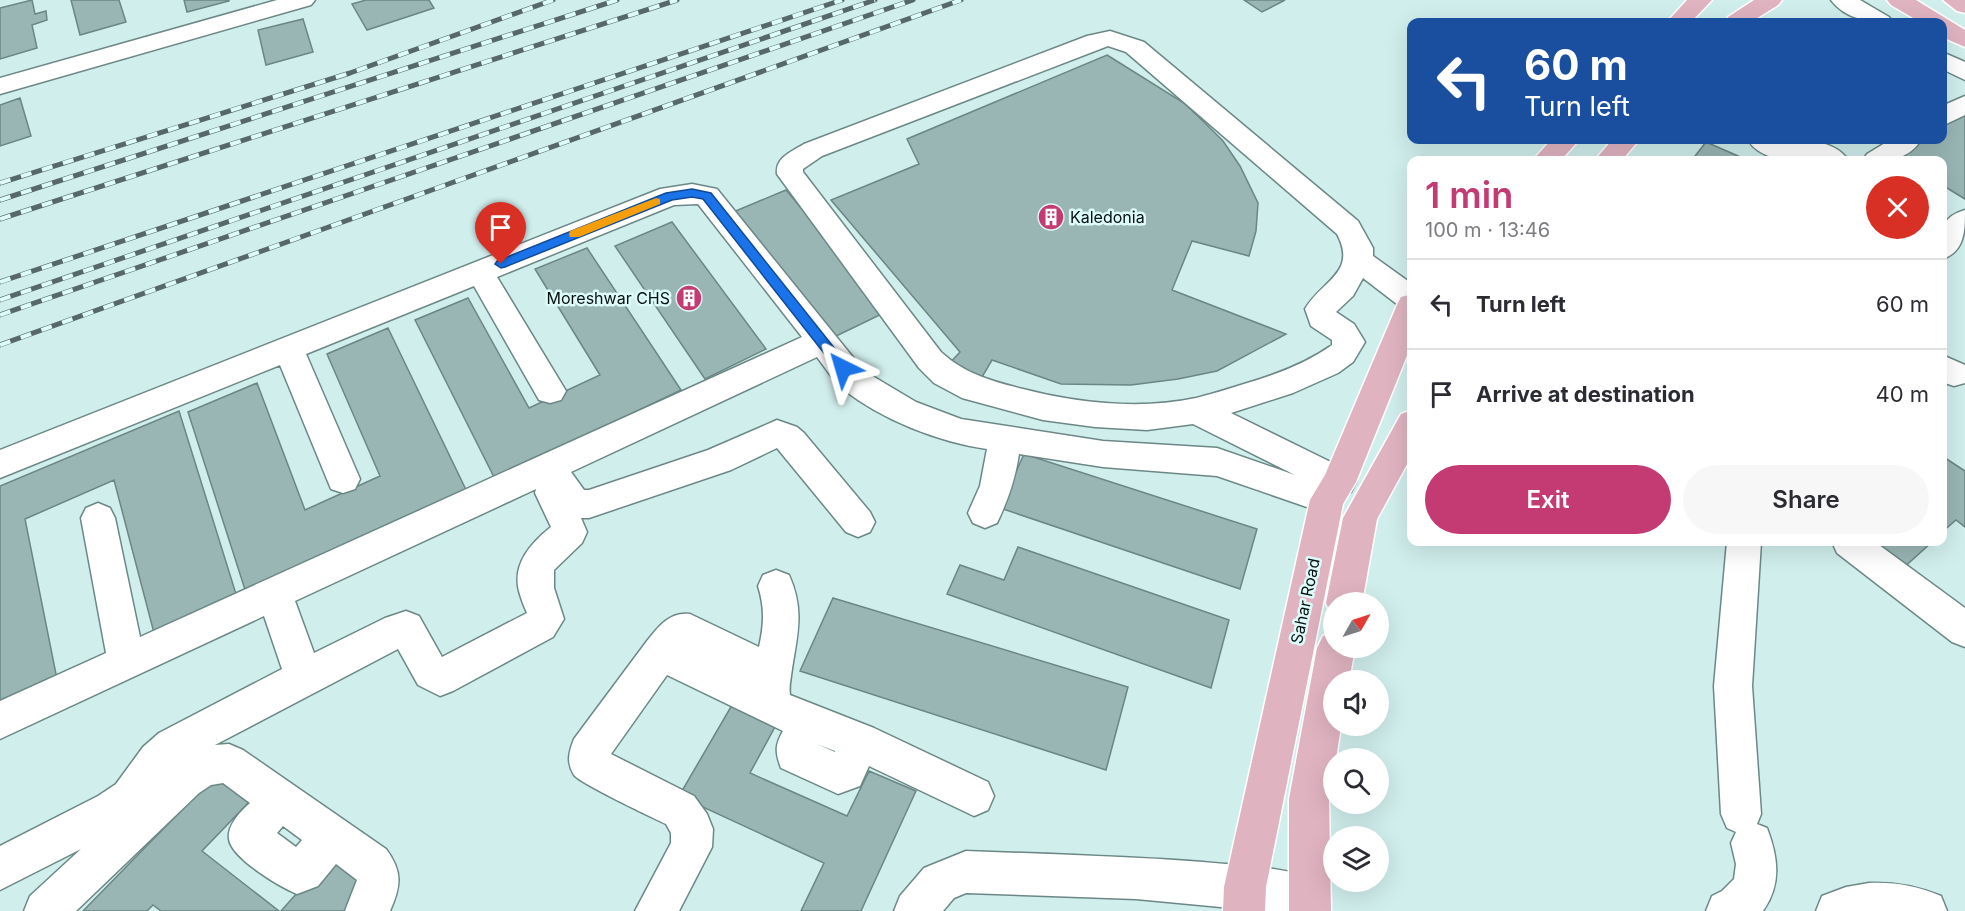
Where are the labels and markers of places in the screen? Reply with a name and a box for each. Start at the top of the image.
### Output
pin [475,202,526,264]
building icon: Kaledonia [1036,202,1066,232]
place label: Kaledonia [1070,207,1145,227]
building icon: Moreshwar CHS [674,283,704,313]
place label: Moreshwar CHS [547,288,670,308]

